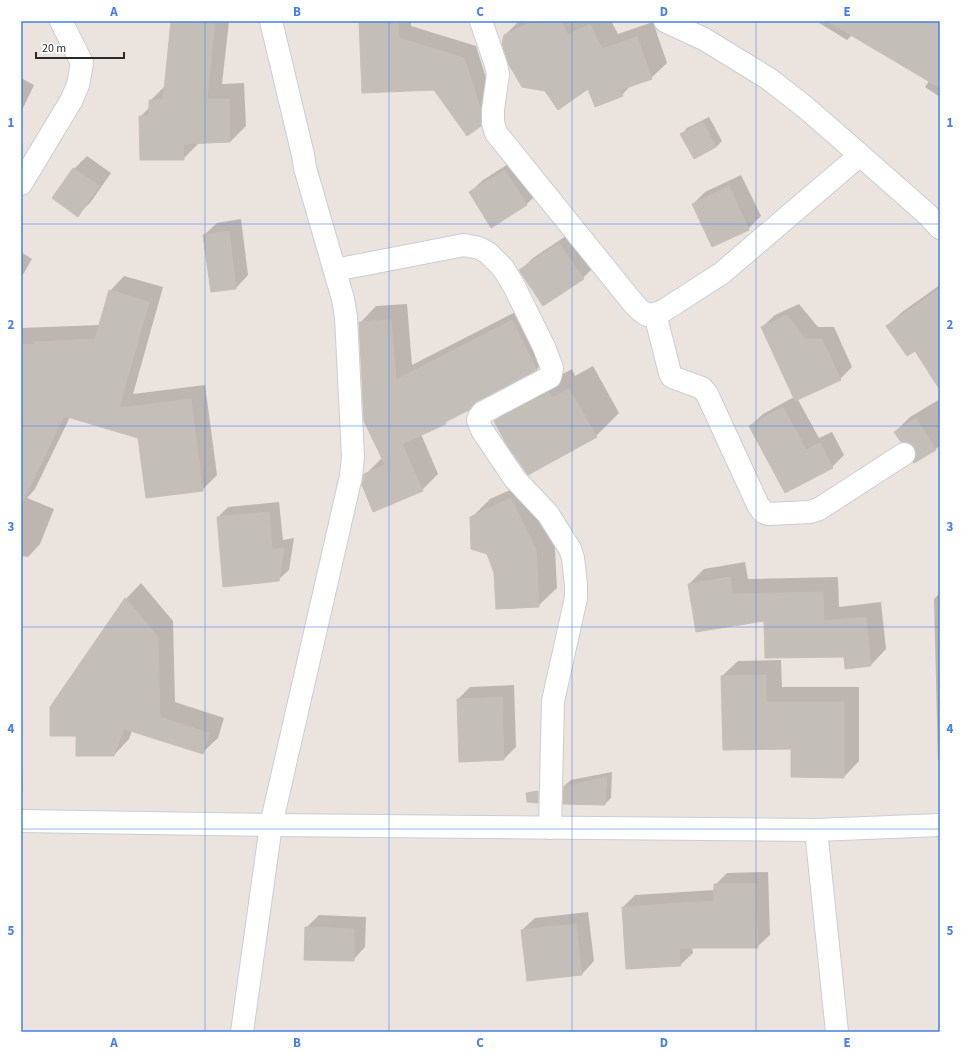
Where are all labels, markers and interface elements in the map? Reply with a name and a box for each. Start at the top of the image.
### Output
text: A [109,3,118,21]
text: B [293,3,301,21]
text: C [476,3,484,21]
text: D [660,3,668,21]
text: E [843,3,851,21]
scale bar [36,34,124,60]
text: 20 m [42,40,66,57]
text: 1 [8,114,15,132]
text: 1 [947,114,954,132]
text: 2 [8,316,15,334]
text: 2 [947,316,954,334]
text: 3 [8,518,15,536]
text: 3 [947,518,954,536]
text: 4 [8,720,15,738]
text: 4 [947,720,954,738]
text: 5 [8,922,15,940]
text: 5 [947,922,954,940]
text: A [109,1034,118,1052]
text: B [293,1034,301,1052]
text: C [476,1034,484,1052]
text: D [660,1034,668,1052]
text: E [843,1034,851,1052]

